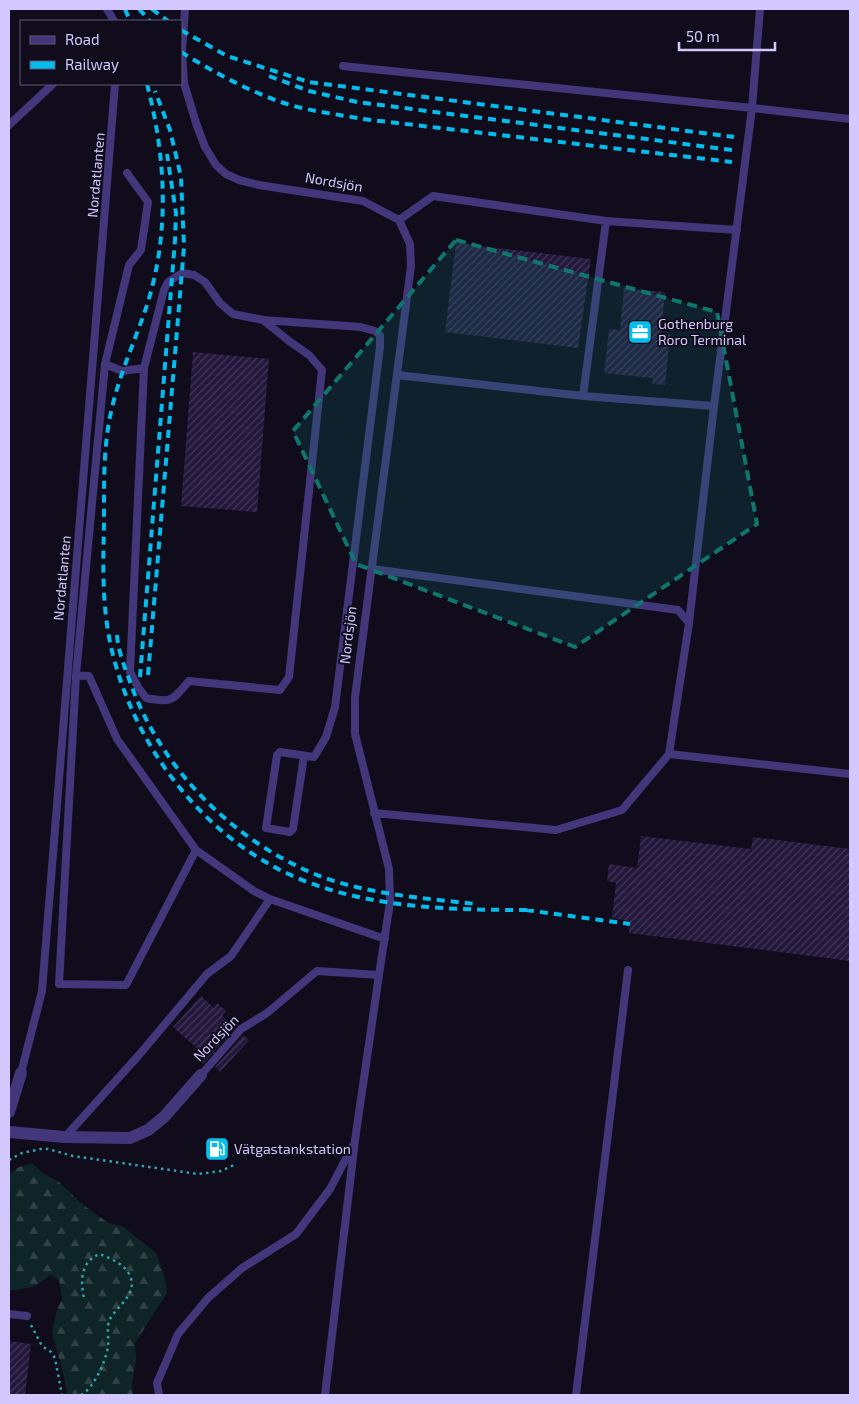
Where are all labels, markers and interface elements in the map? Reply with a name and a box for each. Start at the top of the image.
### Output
legend [20,20,182,85]
scale bar [679,20,775,52]
text: 50 m [686,27,720,45]
text: Road [65,30,100,48]
text: Railway [65,55,119,73]
street label: Nordatlanten [83,132,108,218]
street label: Nordsjön [304,168,364,195]
place label: Gothenburg Roro Terminal [658,315,747,348]
office icon: Gothenburg Roro Terminal [627,319,653,345]
street label: Nordatlanten [49,535,74,621]
street label: Nordsjön [336,605,359,665]
street label: Nordsjön [189,1011,242,1064]
fuel station icon: Vätgastankstation [204,1136,230,1162]
place label: Vätgastankstation [234,1140,351,1157]

